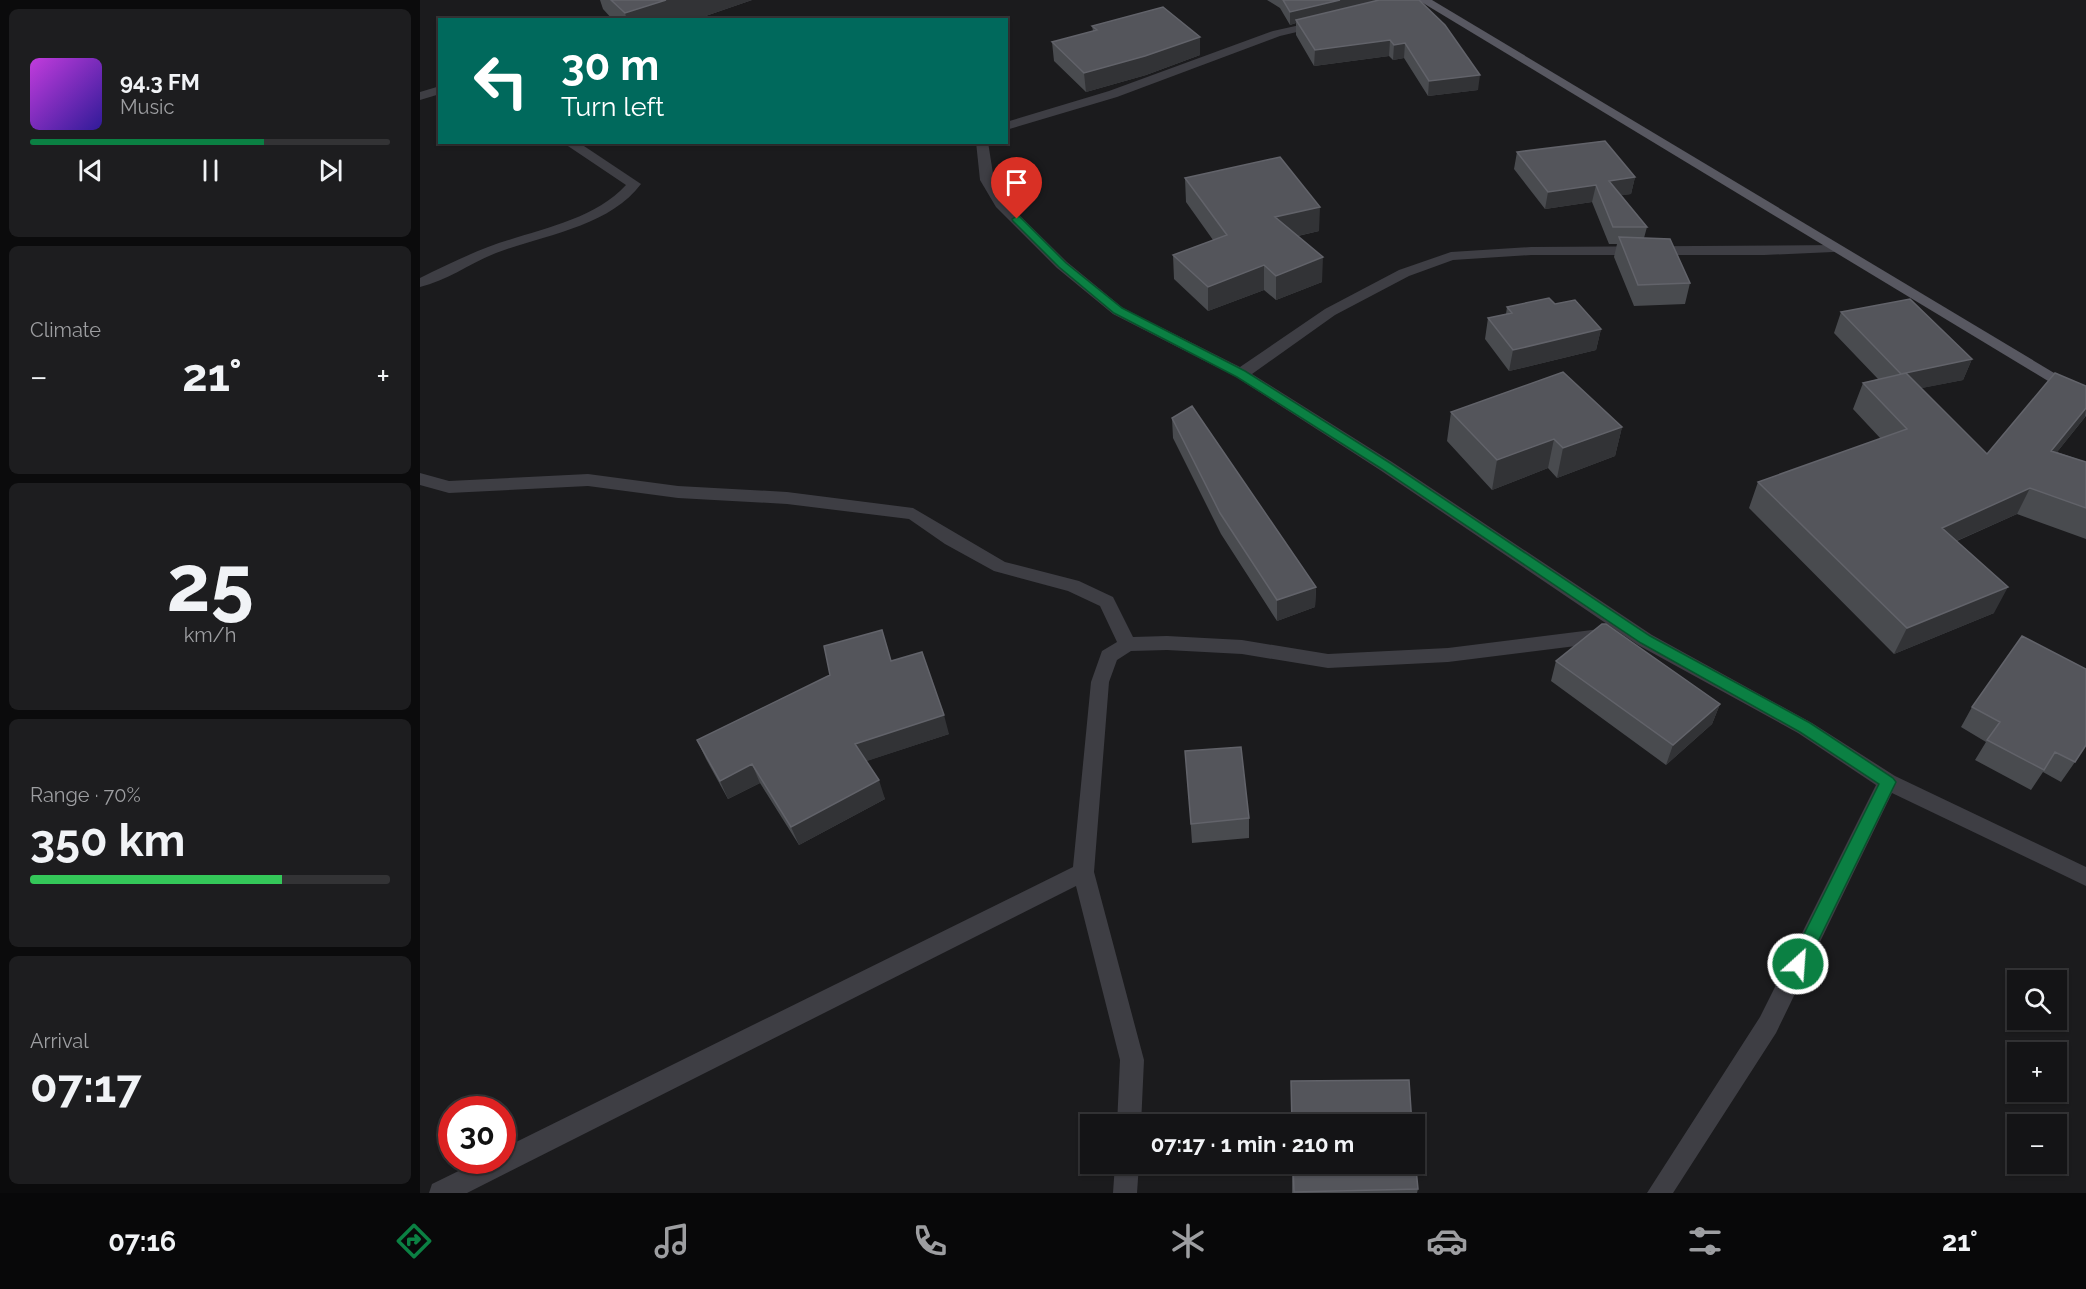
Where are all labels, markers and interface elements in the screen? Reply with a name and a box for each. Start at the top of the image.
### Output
text: 30 m [561,41,659,90]
icon: left [462,42,540,120]
text: 94.3 FM [120,69,200,95]
text: Turn left [561,91,664,122]
text: Music [120,95,174,119]
icon: previous [74,154,107,187]
icon: pause [194,154,227,187]
icon: next [314,154,347,187]
pin [991,157,1042,219]
icon: arrive [1000,166,1033,199]
text: Climate [30,318,101,342]
text: 21° [182,349,242,402]
text: − [30,357,48,396]
text: + [376,357,390,396]
text: 25 [166,538,254,629]
text: km/h [184,623,236,647]
text: Range · 70% [30,783,141,807]
text: 350 km [30,814,185,867]
position arrow [1766,932,1830,996]
map controls [2007,970,2067,1174]
button: search [2007,970,2067,1030]
text: Arrival [30,1029,89,1053]
button: + [2007,1042,2067,1102]
text: 07:17 [30,1060,141,1113]
speed limit sign: 30 [438,1096,516,1174]
button: − [2007,1114,2067,1174]
text: 07:17 · 1 min · 210 m [1151,1131,1354,1157]
icon: directions [393,1220,435,1262]
icon: music [651,1220,693,1262]
icon: phone [909,1220,951,1262]
icon: climate [1167,1220,1209,1262]
icon: car [1426,1220,1468,1262]
icon: filters [1684,1220,1726,1262]
text: 07:16 [108,1226,176,1257]
text: 21° [1942,1226,1978,1257]

